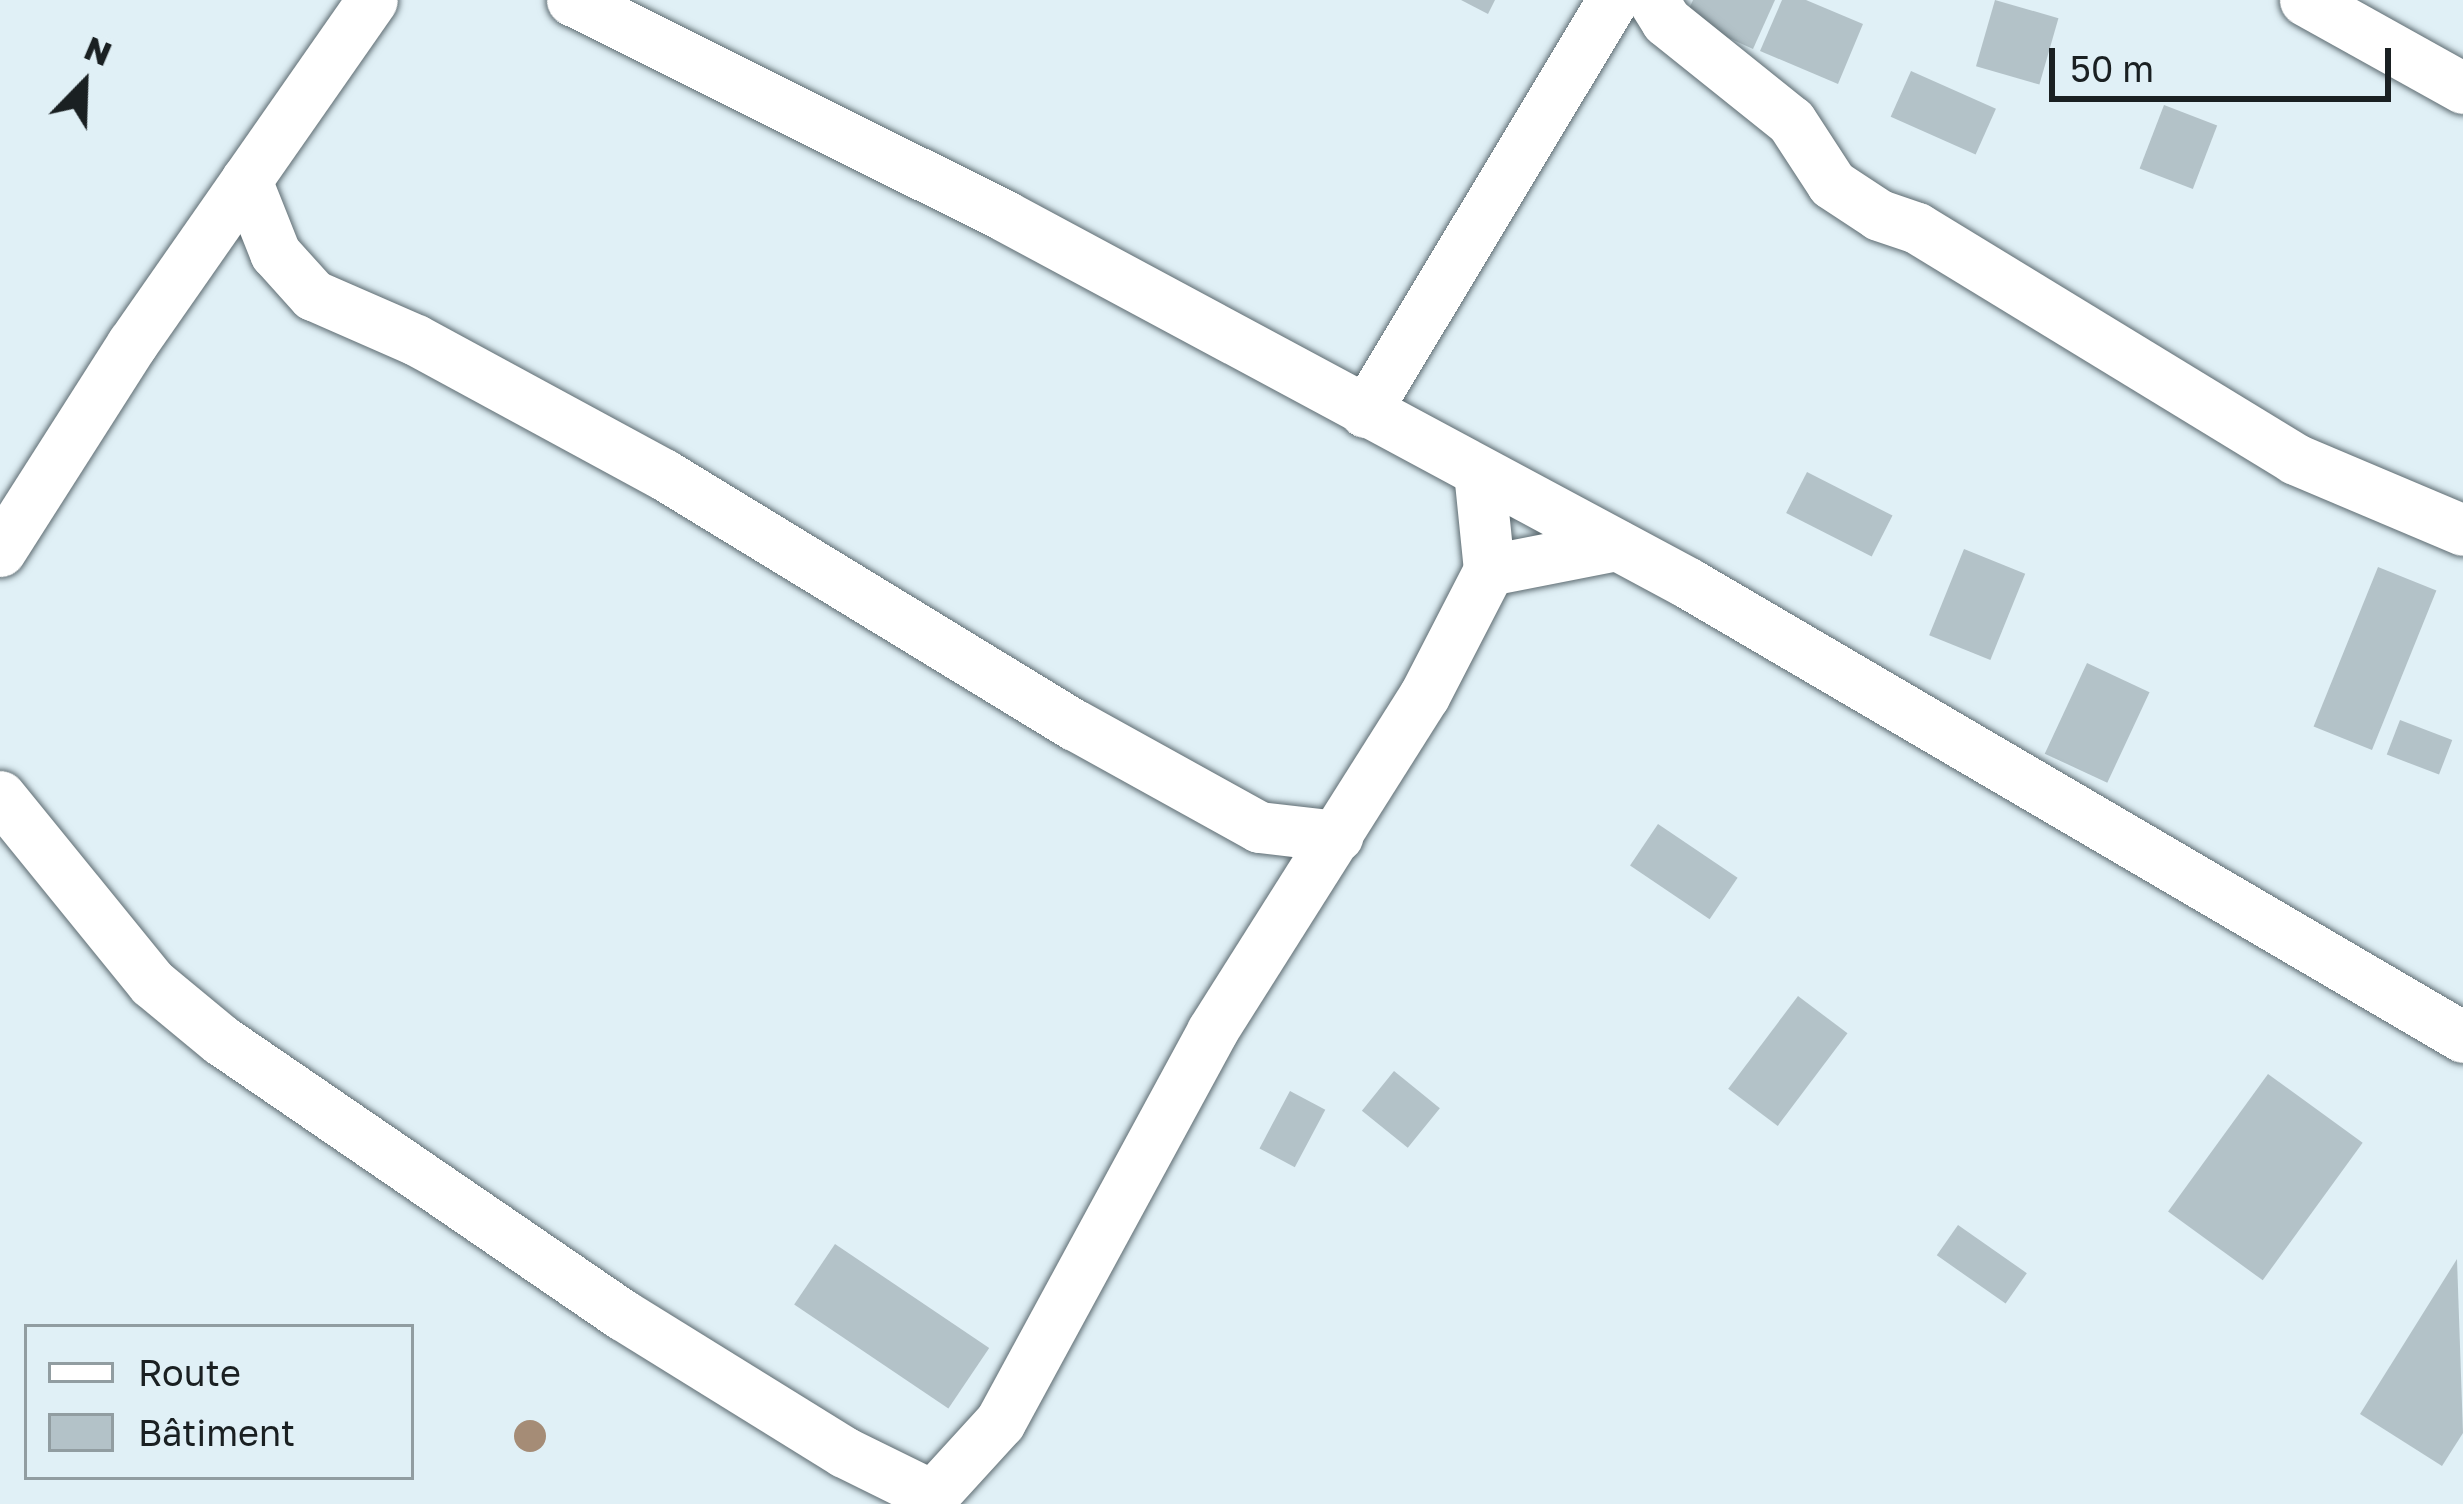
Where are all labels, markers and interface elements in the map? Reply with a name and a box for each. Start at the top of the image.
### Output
north arrow [24,24,144,144]
scale bar [2055,24,2397,98]
text: N [79,28,117,73]
text: 50 m [2070,47,2154,90]
legend [24,1324,414,1480]
text: Route [138,1351,241,1394]
text: Bâtiment [138,1411,295,1454]

